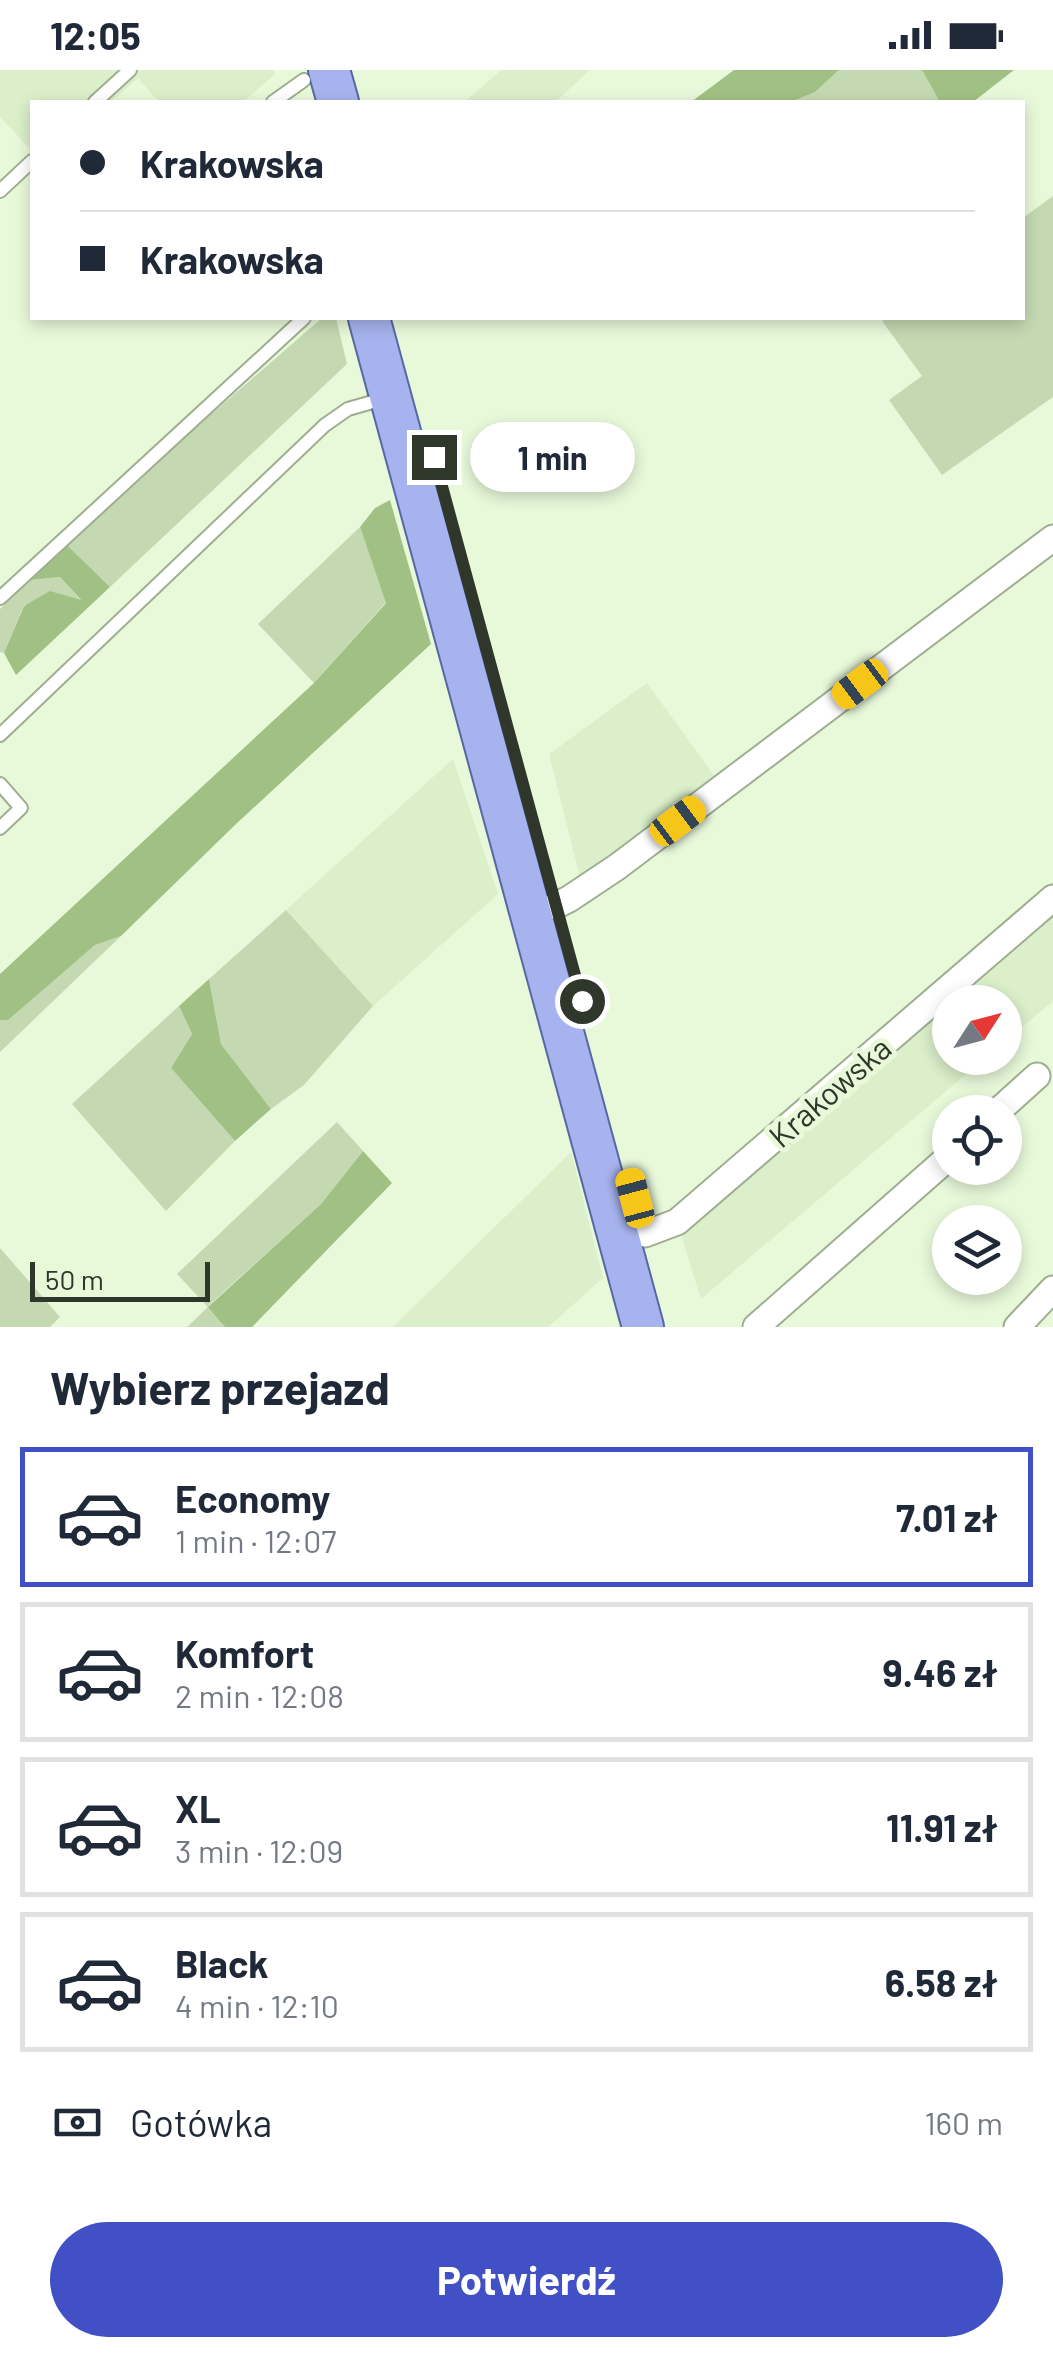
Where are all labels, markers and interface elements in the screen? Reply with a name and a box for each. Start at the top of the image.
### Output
text: 12:05 [50,12,141,58]
text: Krakowska [140,140,324,186]
text: Krakowska [140,236,324,282]
callout: 1 min [469,422,634,492]
route end [412,435,457,480]
text: 1 min [517,438,588,476]
car [827,654,893,714]
car [645,791,711,851]
route start [560,979,605,1024]
north arrow [932,985,1022,1075]
map controls [932,985,1022,1295]
street label: Krakowska [760,1028,898,1154]
button: locate [932,1095,1022,1185]
car [613,1165,657,1231]
button: layers [932,1205,1022,1295]
scale bar [30,1257,210,1302]
text: 50 m [45,1262,104,1296]
text: Wybierz przejazd [50,1360,390,1414]
icon: car [55,1472,145,1562]
text: Economy [175,1475,330,1521]
text: 7.01 zł [896,1494,998,1540]
text: 1 min · 12:07 [175,1521,336,1559]
icon: car [55,1627,145,1717]
text: Komfort [175,1630,314,1676]
text: 9.46 zł [883,1649,998,1695]
text: 2 min · 12:08 [175,1676,344,1714]
icon: car [55,1782,145,1872]
text: XL [175,1785,221,1831]
text: 11.91 zł [886,1804,998,1850]
text: 3 min · 12:09 [175,1831,343,1869]
icon: car [55,1937,145,2027]
text: Black [175,1940,269,1986]
text: 6.58 zł [885,1959,998,2005]
text: 4 min · 12:10 [175,1986,339,2024]
icon: cash [50,2095,105,2150]
text: Gotówka [130,2099,272,2145]
text: 160 m [924,2103,1003,2141]
button: Potwierdź [50,2222,1003,2337]

